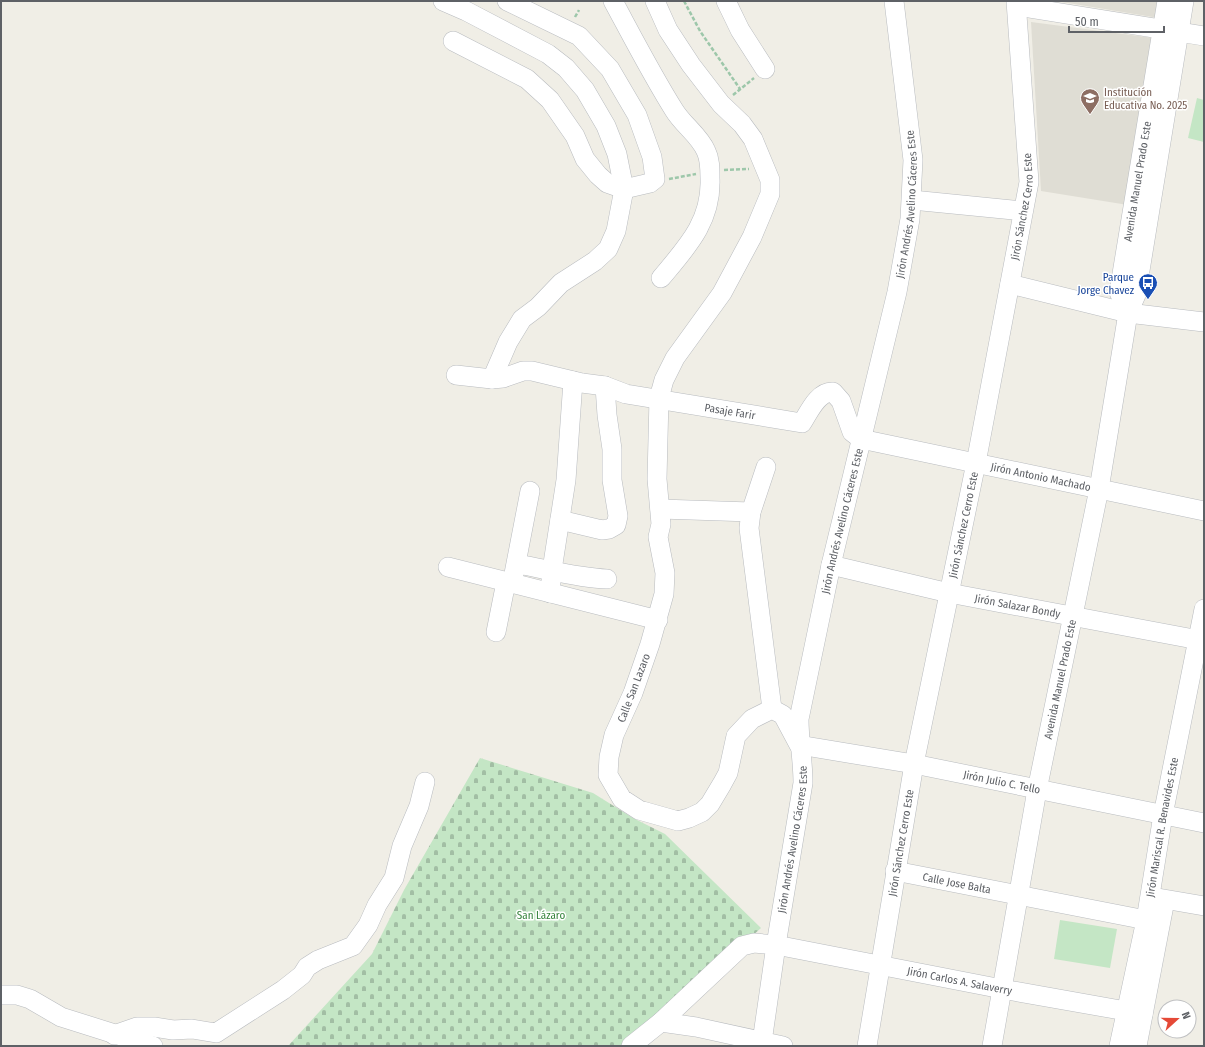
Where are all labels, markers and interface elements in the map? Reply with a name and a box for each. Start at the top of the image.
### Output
scale bar [1069,8,1164,34]
text: 50 m [1075,15,1099,29]
place label: Institución Educativa No. 2025 [1104,86,1187,112]
school or university icon: Institución Educativa No. 2025 [1079,87,1101,115]
street label: Avenida Manuel Prado Este [1121,120,1154,242]
street label: Jirón Andrés Avelino Cáceres Este [893,130,920,279]
street label: Jirón Sánchez Cerro Este [1008,153,1036,261]
place label: Parque Jorge Chavez [1077,271,1135,297]
bus stop icon: Parque Jorge Chavez [1137,272,1159,300]
street label: Pasaje Farir [704,401,757,422]
street label: Jirón Andrés Avelino Cáceres Este [819,447,865,595]
street label: Jirón Antonio Machado [989,460,1092,494]
street label: Jirón Sánchez Cerro Este [946,471,981,579]
street label: Jirón Salazar Bondy [974,591,1062,620]
street label: Avenida Manuel Prado Este [1041,618,1078,740]
street label: Calle San Lazaro [615,651,653,724]
street label: Jirón Mariscal R. Benavides Este [1143,756,1181,898]
street label: Jirón Andrés Avelino Cáceres Este [775,765,810,914]
street label: Jirón Julio C. Tello [962,768,1042,796]
street label: Jirón Sánchez Cerro Este [886,788,916,897]
street label: Calle Jose Balta [922,870,992,896]
park label: San Lázaro [517,909,565,922]
street label: Jirón Carlos A. Salaverry [906,964,1013,997]
north arrow [1157,999,1197,1039]
text: N [1179,1010,1193,1021]

